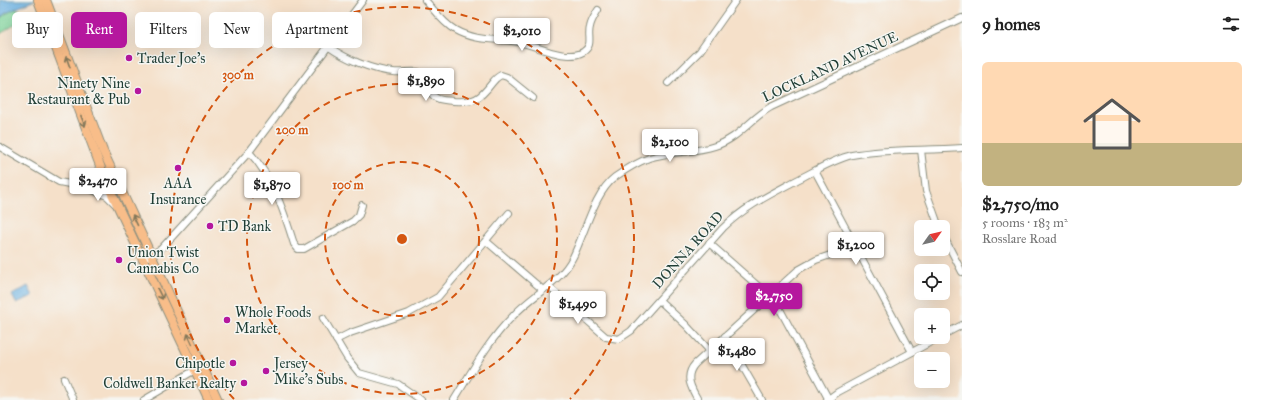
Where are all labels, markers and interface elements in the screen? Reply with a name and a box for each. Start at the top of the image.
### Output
chip: Buy [12,12,63,48]
chip: Rent [71,12,127,48]
chip: Filters [135,12,201,48]
chip: New [209,12,264,48]
chip: Apartment [272,12,362,48]
icon: filters [1220,13,1242,35]
text: 9 homes [982,14,1040,35]
pin: $2,010 [489,18,555,52]
text: $2,010 [503,23,541,39]
street label: LOCKLAND AVENUE [759,28,901,106]
place label: Trader Joe's [137,50,205,68]
marker: Trader Joe's [124,53,134,63]
one-way arrow [64,56,72,68]
text: 300 m [222,68,255,83]
pin: $1,890 [393,68,459,102]
text: $1,890 [407,73,445,89]
place label: Ninety Nine Restaurant & Pub [27,75,130,108]
marker: Ninety Nine Restaurant & Pub [133,86,143,96]
icon: home [1076,88,1148,160]
one-way arrow [79,114,87,126]
text: 200 m [276,123,309,137]
pin: $2,100 [637,129,703,163]
text: $2,100 [651,134,689,150]
marker: AAA Insurance [173,163,183,173]
pin: $2,470 [65,168,131,202]
pin: $1,870 [239,172,305,206]
text: $2,470 [78,173,118,189]
place label: AAA Insurance [150,175,206,208]
text: $1,870 [253,177,291,193]
text: 100 m [332,178,365,192]
text: $2,750/mo [982,194,1059,215]
street label: DONNA ROAD [649,208,727,292]
one-way arrow [131,214,138,226]
text: 5 rooms · 183 m² [982,215,1068,231]
place label: TD Bank [218,218,271,235]
north arrow [914,220,950,256]
map controls [914,220,950,388]
marker: TD Bank [205,221,215,231]
text: Rosslare Road [982,231,1057,247]
centre of rings [395,232,409,246]
pin: $1,200 [823,232,889,266]
text: $1,200 [837,237,875,253]
place label: Union Twist Cannabis Co [127,244,199,277]
marker: Union Twist Cannabis Co [114,255,124,265]
button: locate [914,264,950,300]
pin: $2,750 [741,283,807,317]
one-way arrow [157,288,164,300]
text: $2,750 [755,288,793,304]
pin: $1,490 [545,291,611,325]
text: $1,490 [559,296,597,312]
place label: Whole Foods Market [235,304,311,337]
button: + [914,308,950,344]
marker: Whole Foods Market [222,315,232,325]
one-way arrow [186,334,193,346]
pin: $1,480 [704,338,770,372]
text: $1,480 [718,343,756,359]
button: − [914,352,950,388]
place label: Chipotle [175,355,225,372]
place label: Jersey Mike's Subs [272,355,343,388]
marker: Chipotle [228,358,238,368]
marker: Jersey Mike's Subs [261,366,271,376]
place label: Coldwell Banker Realty [103,375,236,392]
marker: Coldwell Banker Realty [239,378,249,388]

